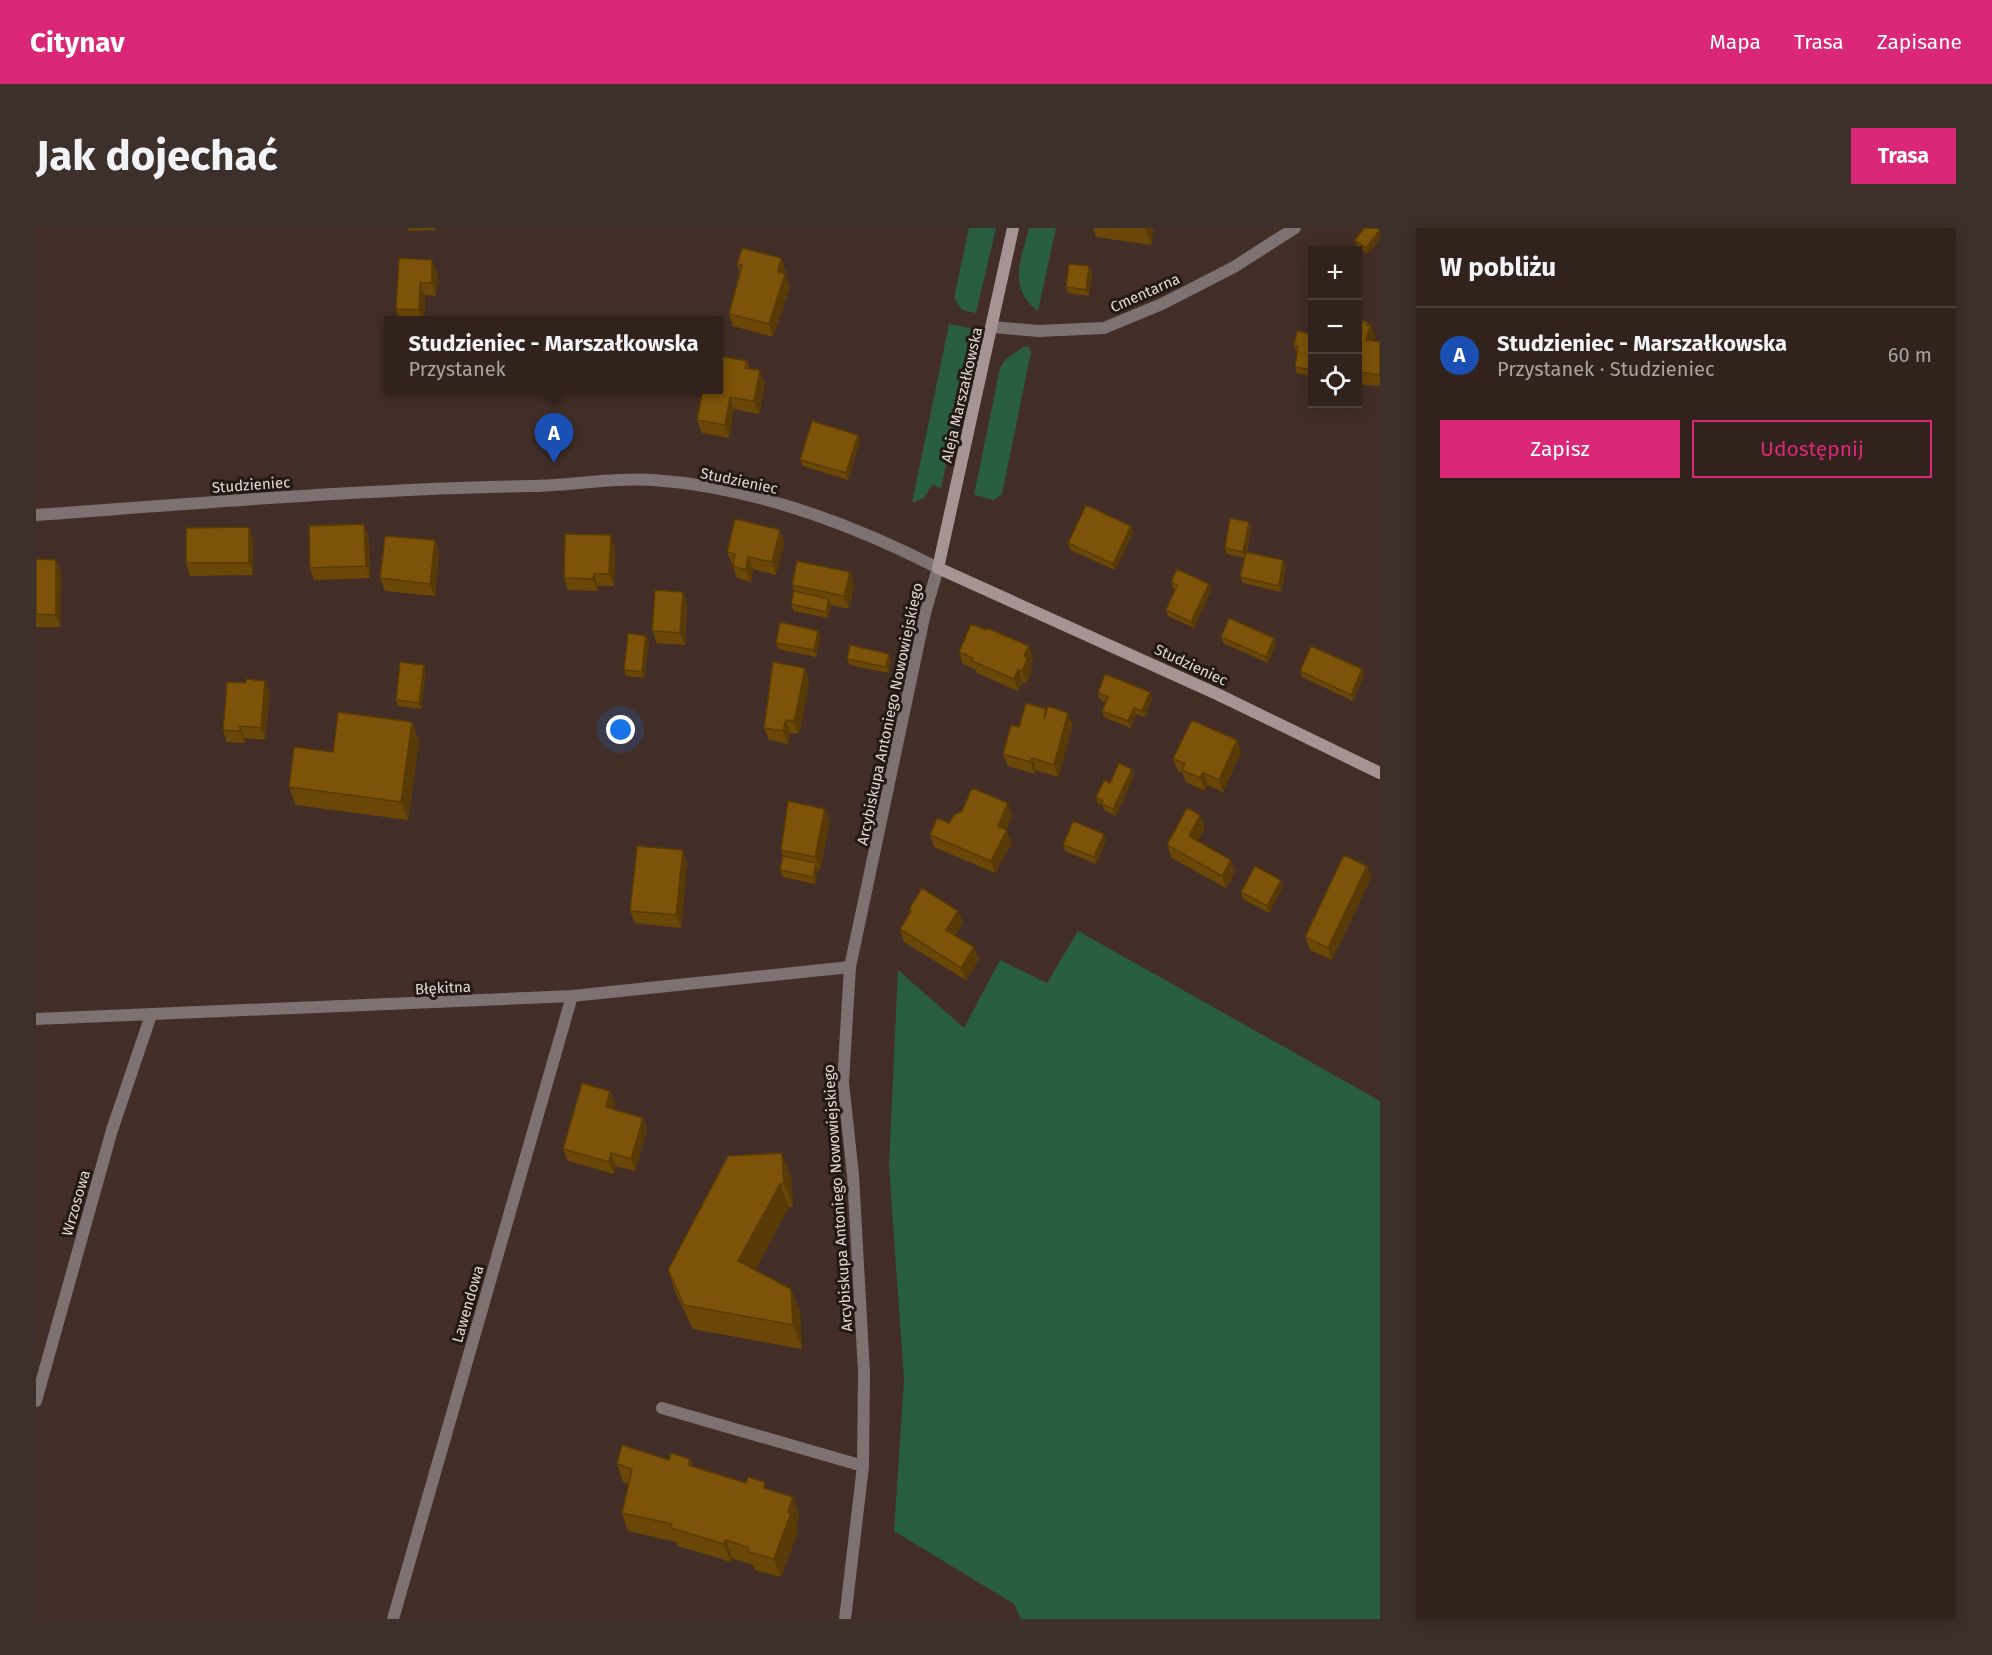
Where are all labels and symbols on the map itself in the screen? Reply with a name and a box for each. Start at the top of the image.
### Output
street label: Cmentarna [1107,270,1183,316]
street label: Aleja Marszałkowska [938,325,986,465]
pin: A [534,414,574,463]
street label: Studzieniec [699,464,779,498]
street label: Studzieniec [211,473,291,497]
street label: Arcybiskupa Antoniego Nowowiejskiego [853,581,927,847]
street label: Studzieniec [1152,640,1230,690]
your location [606,715,635,744]
street label: Błękitna [415,978,471,998]
street label: Arcybiskupa Antoniego Nowowiejskiego [820,1064,856,1332]
street label: Wrzosowa [58,1168,94,1238]
street label: Lawendowa [448,1263,488,1345]

